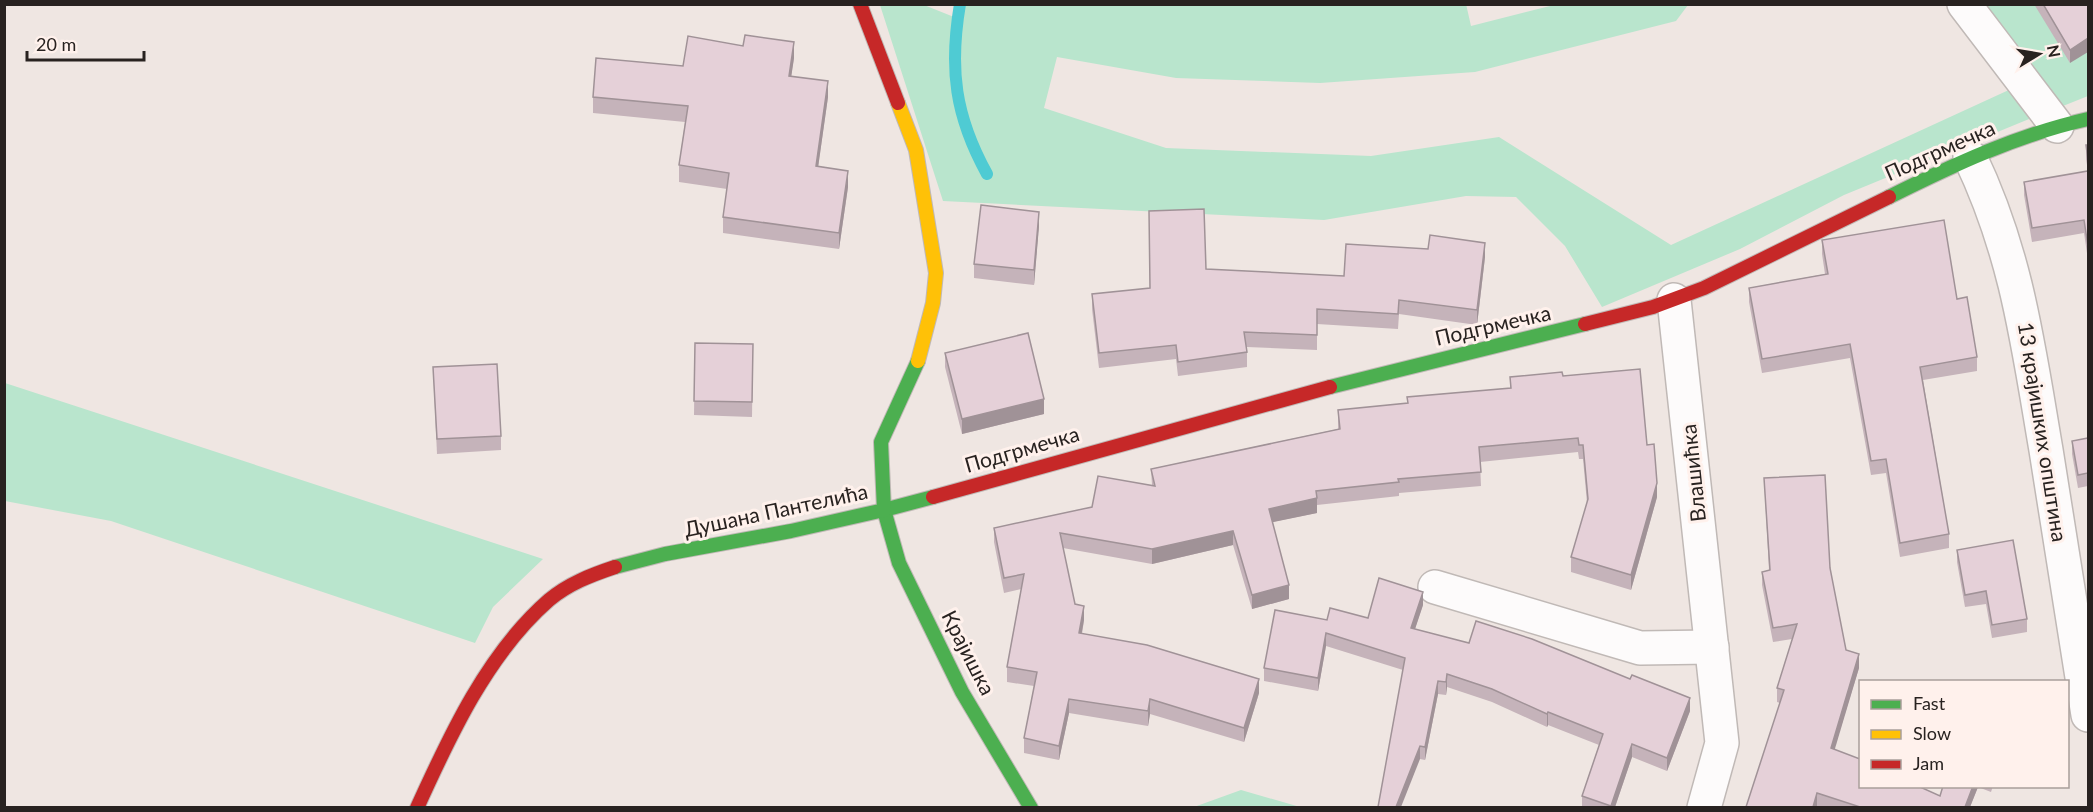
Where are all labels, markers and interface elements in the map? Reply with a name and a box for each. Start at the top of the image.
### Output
scale bar [27,24,144,62]
north arrow [2009,24,2069,84]
text: 20 m [36,33,76,55]
text: N [2044,43,2065,59]
street label: Подгрмечка [1880,114,1998,185]
street label: Подгрмечка [1432,299,1553,350]
street label: 13 крајишких општина [2014,320,2073,543]
street label: Подгрмечка [961,420,1082,477]
street label: Влашићка [1675,423,1710,523]
street label: Душана Пантелића [682,478,870,541]
street label: Крајишка [937,606,1001,699]
legend [1859,680,2069,788]
text: Fast [1913,692,1946,714]
text: Slow [1913,722,1951,744]
text: Jam [1913,752,1944,774]

